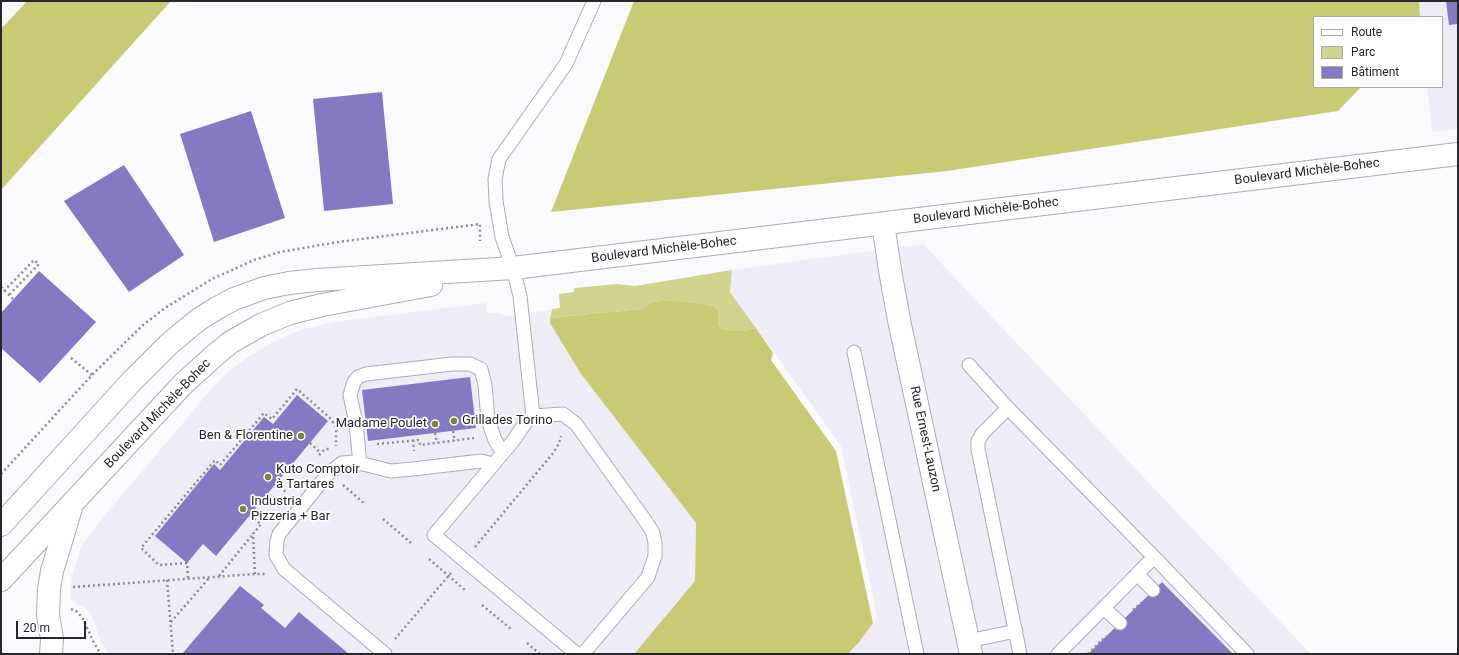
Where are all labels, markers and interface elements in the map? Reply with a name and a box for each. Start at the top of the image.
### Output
legend [1313,16,1443,88]
text: Route [1351,25,1382,39]
text: Parc [1351,45,1375,59]
text: Bâtiment [1351,65,1399,79]
street label: Boulevard Michèle-Bohec [1234,155,1380,189]
street label: Boulevard Michèle-Bohec [913,194,1059,228]
street label: Boulevard Michèle-Bohec [591,233,737,267]
street label: Boulevard Michèle-Bohec [102,356,214,472]
street label: Rue Ernest-Lauzon [906,385,944,493]
place label: Grillades Torino [462,413,553,429]
place label: Madame Poulet [336,416,427,432]
marker: Grillades Torino [449,416,459,426]
marker: Madame Poulet [430,419,440,429]
place label: Ben & Florentine [199,428,293,444]
marker: Ben & Florentine [296,431,306,441]
place label: Kuto Comptoir à Tartares [276,462,360,493]
marker: Kuto Comptoir à Tartares [263,472,273,482]
place label: Industria Pizzeria + Bar [251,494,330,525]
marker: Industria Pizzeria + Bar [238,504,248,514]
scale bar [18,613,88,639]
text: 20 m [23,621,50,635]

